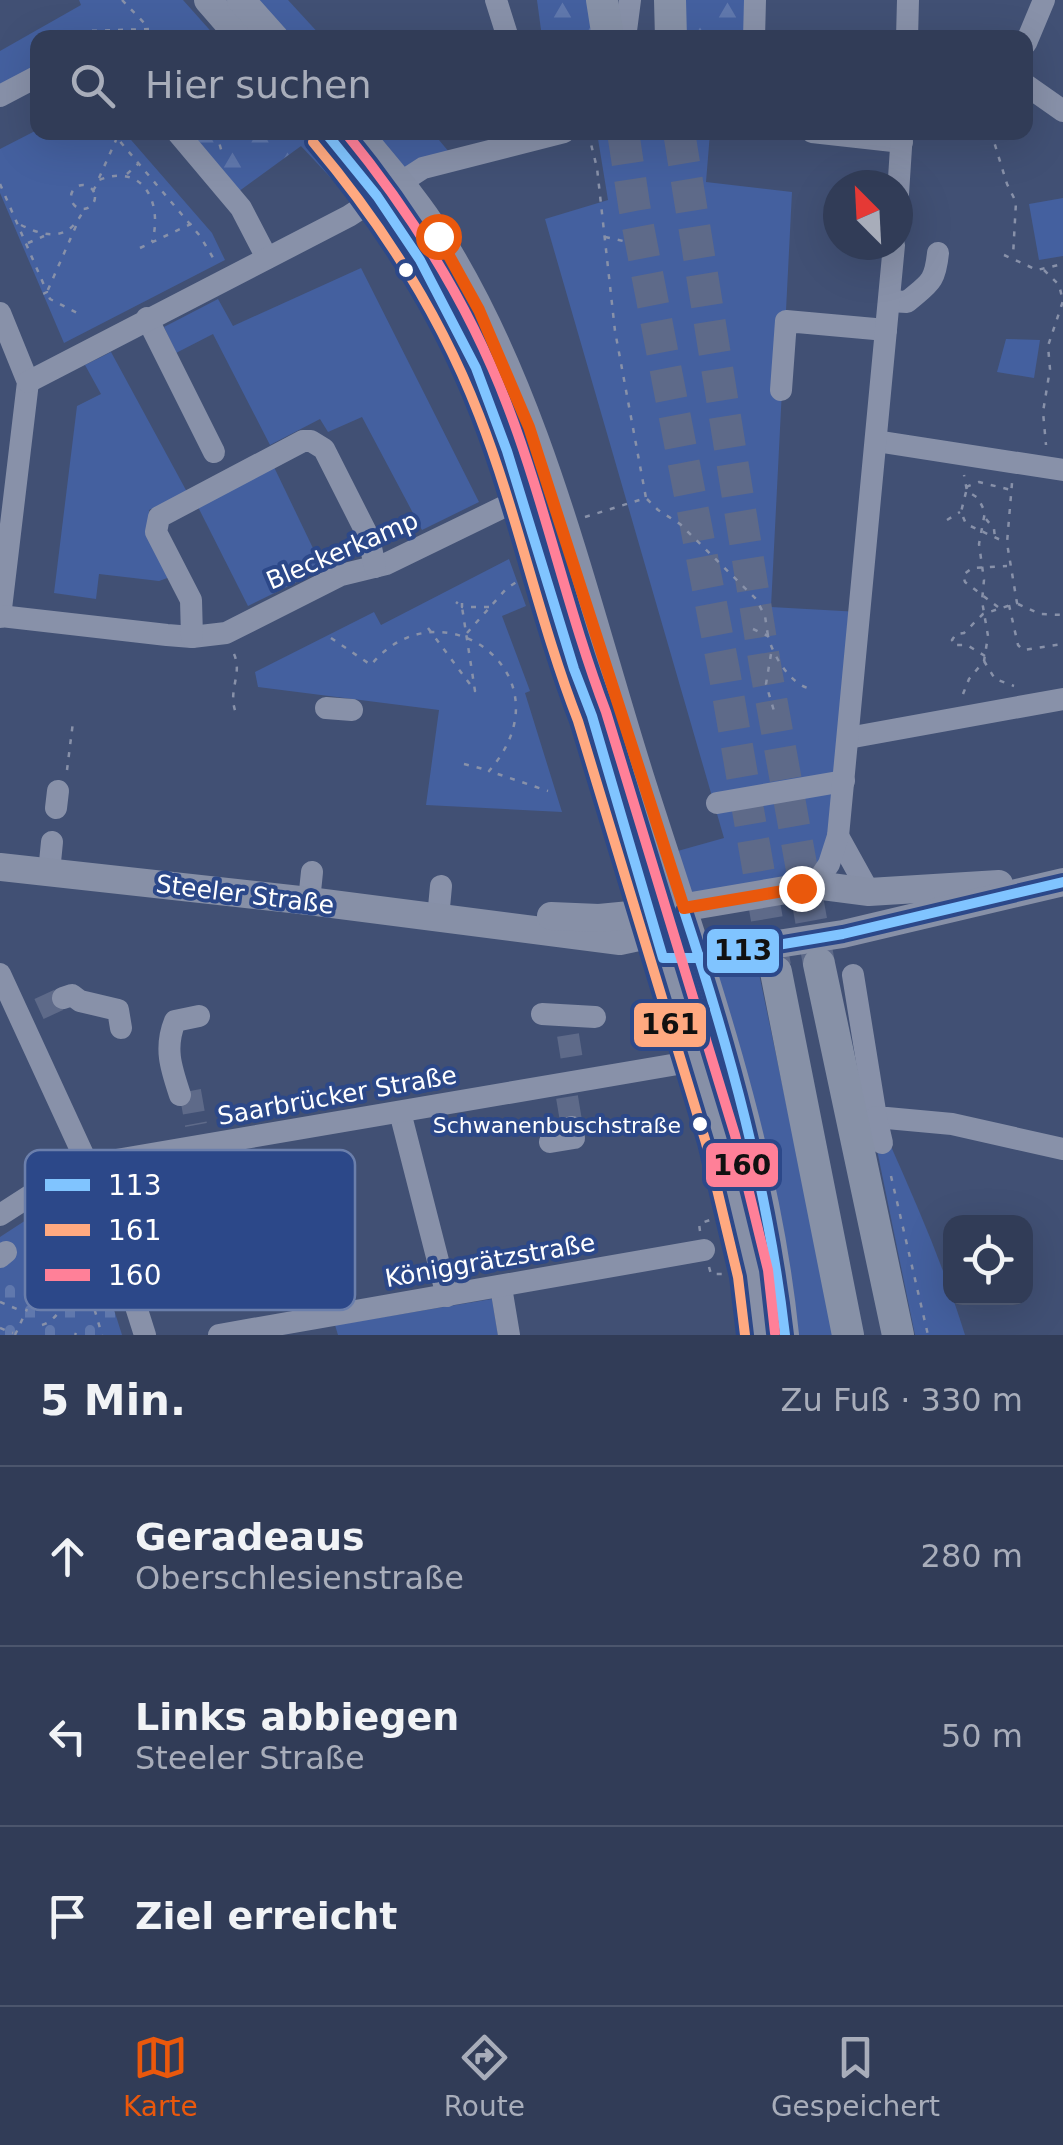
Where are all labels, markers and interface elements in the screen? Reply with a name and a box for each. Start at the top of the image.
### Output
search box [30,30,1033,140]
icon: search [65,58,120,113]
text: Hier suchen [145,63,372,107]
north arrow [823,170,913,260]
route start [416,214,462,260]
unlabelled marker [396,260,416,280]
street label: Bleckerkamp [262,505,422,595]
route end [779,866,825,912]
street label: Steeler Straße [154,869,336,920]
line badge: 113 [705,927,781,975]
text: 113 [714,934,772,967]
line badge: 161 [632,1001,708,1049]
text: 161 [641,1008,699,1041]
street label: Saarbrücker Straße [215,1060,459,1131]
place label: Schwanenbuschstraße [433,1113,681,1138]
marker: Schwanenbuschstraße [690,1114,710,1134]
line badge: 160 [704,1141,780,1189]
text: 160 [713,1149,771,1182]
legend [25,1150,355,1310]
text: 113 [108,1169,161,1202]
text: 161 [108,1214,161,1247]
map controls [943,1215,1033,1305]
button: locate [943,1215,1033,1305]
street label: Königgrätzstraße [383,1228,598,1293]
text: 160 [108,1259,161,1292]
text: 5 Min. [40,1376,186,1425]
text: Zu Fuß · 330 m [781,1381,1023,1419]
text: Geradeaus [135,1515,365,1559]
icon: ahead [40,1529,95,1584]
text: 280 m [921,1537,1023,1575]
text: Oberschlesienstraße [135,1559,464,1597]
text: Links abbiegen [135,1695,459,1739]
icon: left [40,1709,95,1764]
text: 50 m [941,1717,1023,1755]
text: Steeler Straße [135,1739,365,1777]
icon: arrive [40,1889,95,1944]
text: Ziel erreicht [135,1894,397,1938]
tab: Karte [123,2030,198,2123]
tab: Route [444,2030,525,2123]
tab: Gespeichert [771,2030,940,2123]

